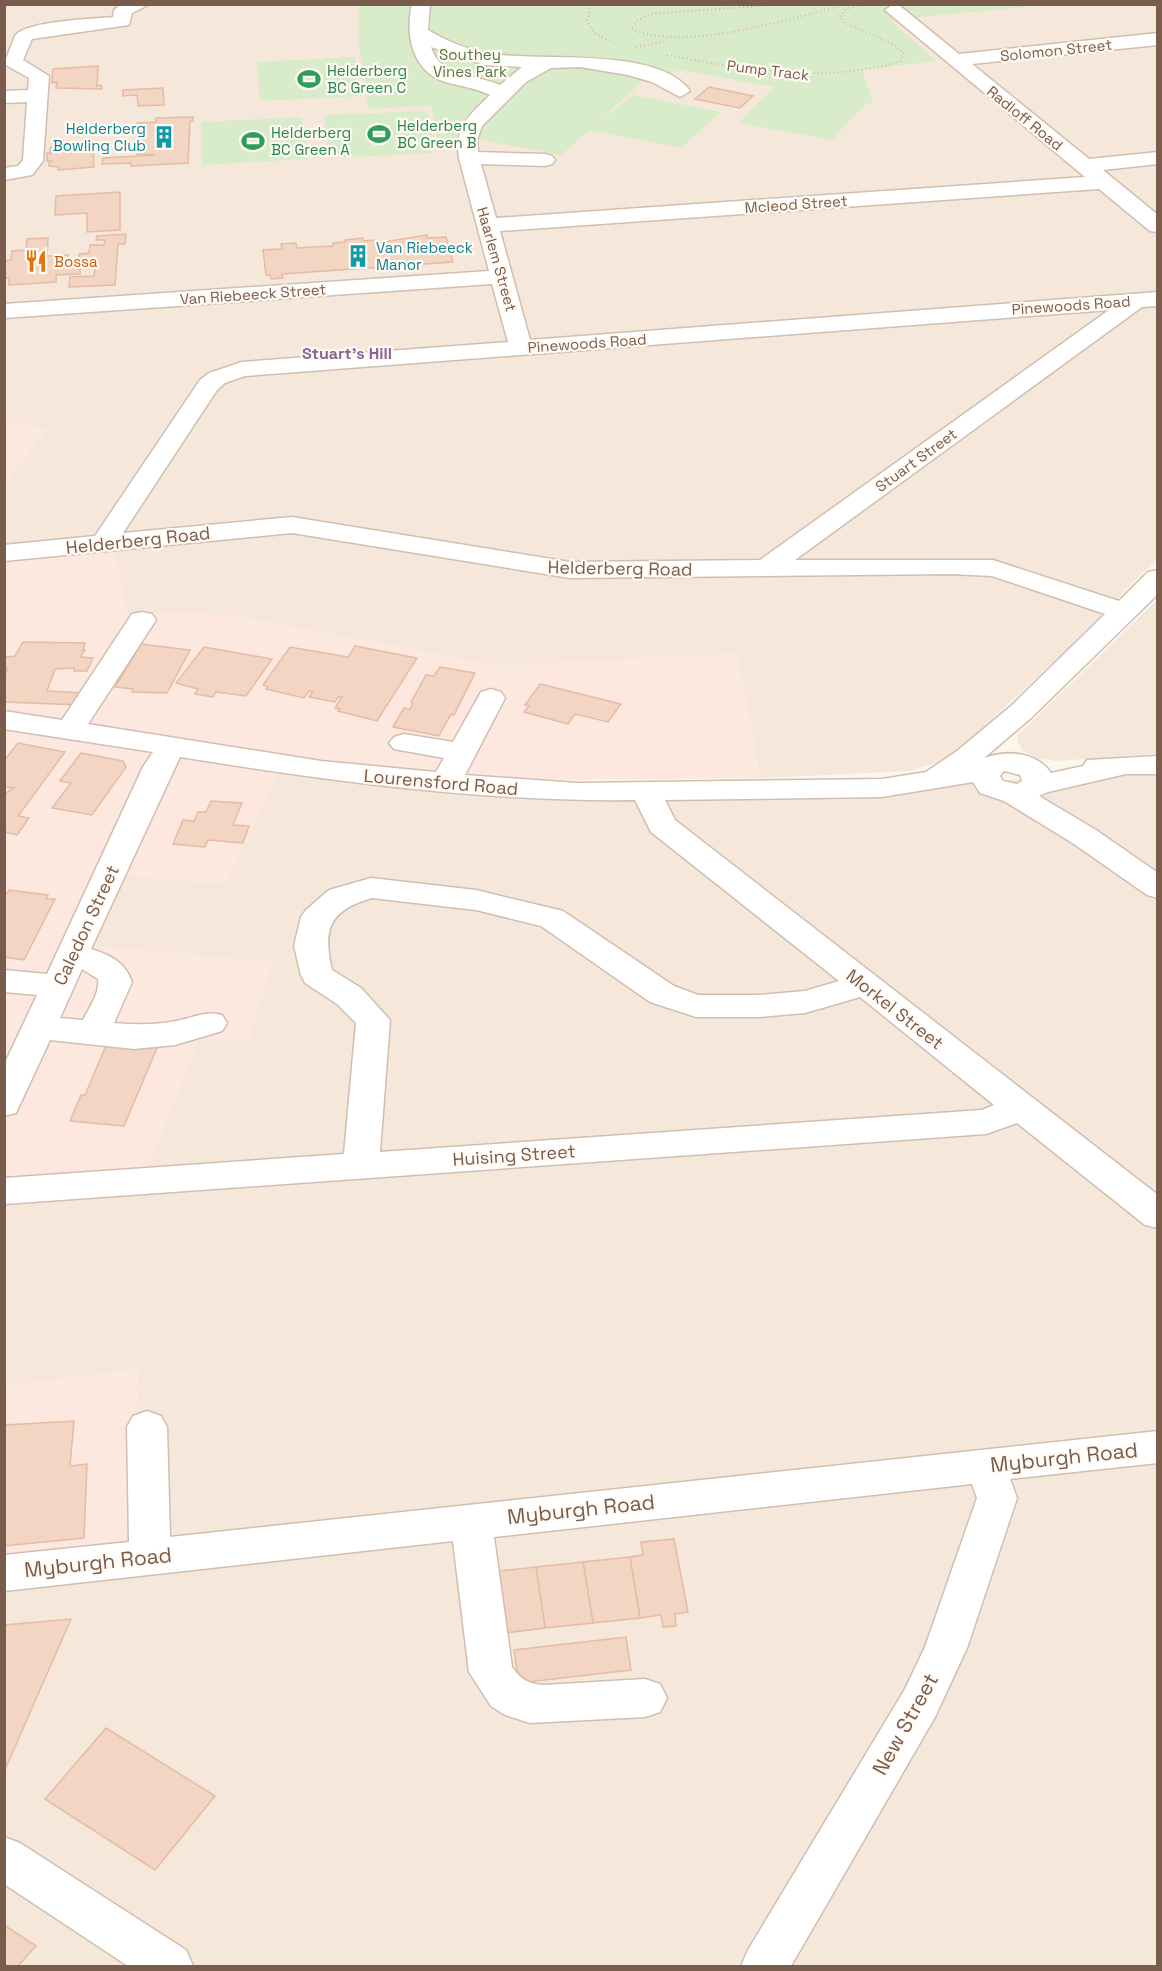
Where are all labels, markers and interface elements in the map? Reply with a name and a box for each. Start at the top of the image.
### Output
street label: Solomon Street [999,35,1113,65]
park label: Southey Vines Park [433,45,507,81]
street label: Pump Track [726,56,810,84]
place label: Helderberg BC Green C [327,61,407,97]
sports icon: Helderberg BC Green C [296,66,322,92]
street label: Radloff Road [983,82,1067,154]
place label: Helderberg BC Green B [397,116,477,152]
place label: Helderberg Bowling Club [53,119,146,155]
sports icon: Helderberg BC Green B [366,121,392,147]
place label: Helderberg BC Green A [271,123,351,159]
building icon: Helderberg Bowling Club [151,124,177,150]
sports icon: Helderberg BC Green A [240,128,266,154]
street label: Mcleod Street [744,191,848,217]
street label: Haarlem Street [473,205,521,314]
place label: Van Riebeeck Manor [376,238,473,274]
building icon: Van Riebeeck Manor [345,243,371,269]
restaurant icon: Bossa [23,248,49,274]
place label: Bossa [54,252,98,271]
street label: Van Riebeeck Street [179,279,327,309]
street label: Pinewoods Road [1011,291,1131,319]
street label: Pinewoods Road [527,329,647,357]
district label: Stuart's Hill [302,343,392,364]
street label: Stuart Street [872,424,961,496]
street label: Helderberg Road [65,521,211,559]
street label: Helderberg Road [547,555,693,581]
street label: Lourensford Road [363,764,519,800]
street label: Caledon Street [48,861,124,989]
street label: Morkel Street [842,964,948,1054]
street label: Huising Street [452,1139,576,1171]
street label: Myburgh Road [989,1436,1139,1478]
street label: Myburgh Road [506,1488,656,1530]
street label: Myburgh Road [23,1541,173,1583]
street label: New Street [866,1668,944,1780]

